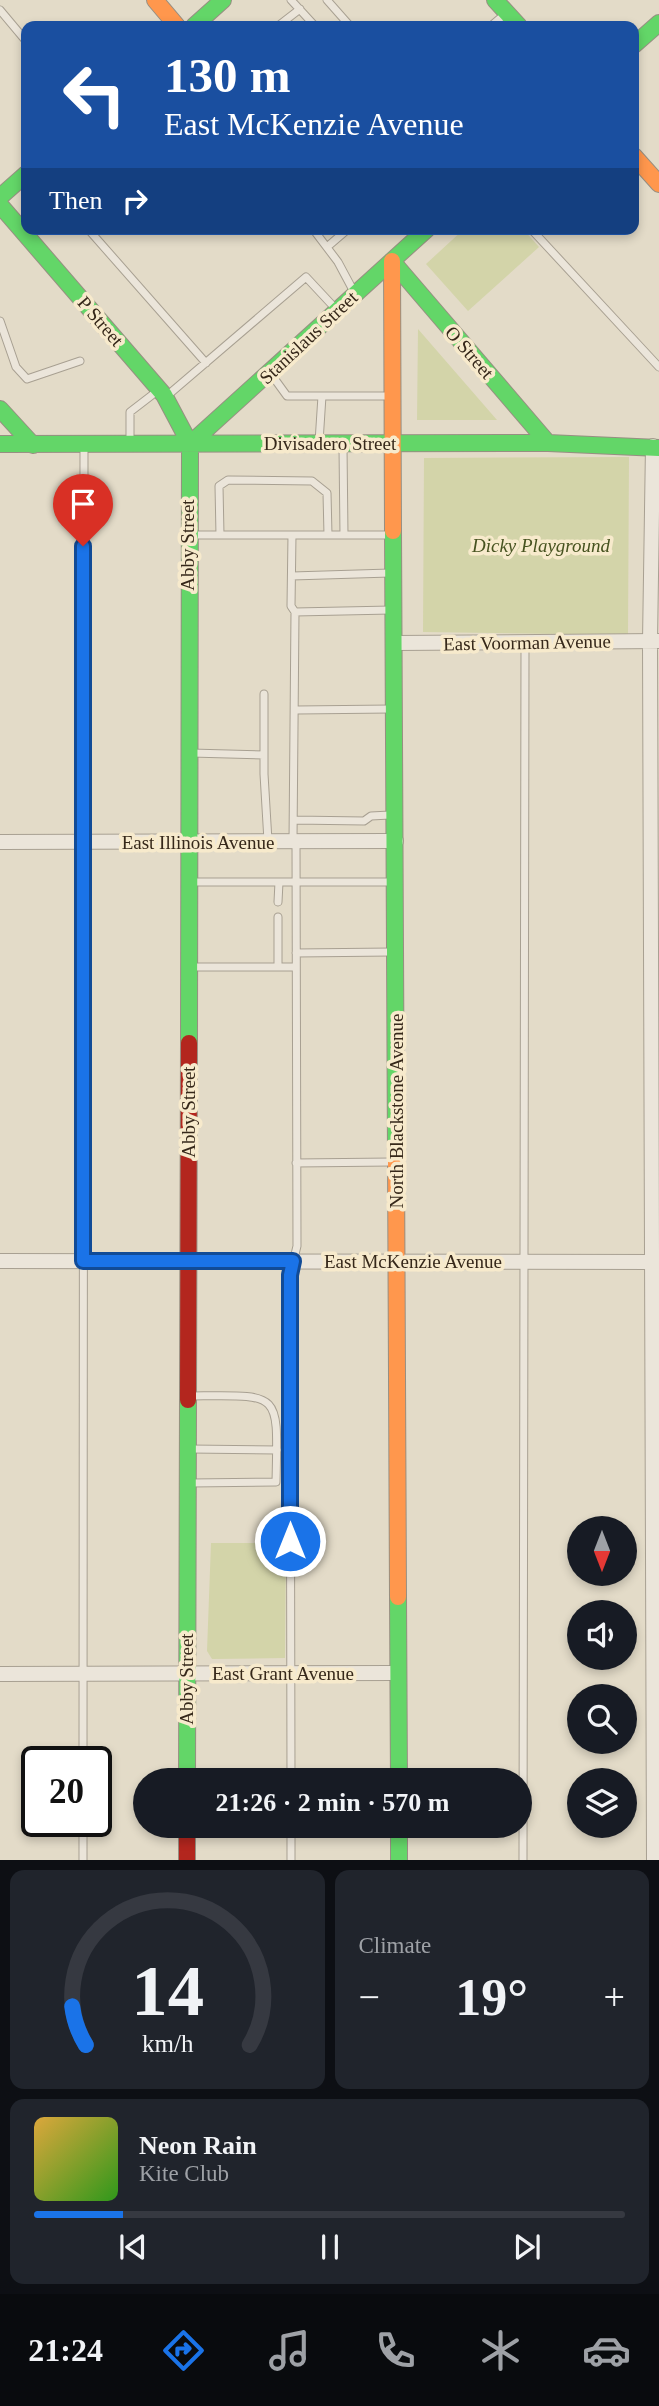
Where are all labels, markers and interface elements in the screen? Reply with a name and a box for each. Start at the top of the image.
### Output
text: 130 m [164,48,291,103]
icon: left [49,49,140,140]
text: East McKenzie Avenue [164,106,464,142]
icon: right [116,182,154,220]
text: Then [49,186,102,215]
street label: Stanislaus Street [255,286,362,388]
street label: P Street [73,292,128,351]
street label: O Street [441,322,499,383]
street label: Divisadero Street [264,433,397,454]
pin [53,474,113,546]
icon: arrive [64,485,102,523]
street label: Abby Street [177,499,198,591]
park label: Dicky Playground [471,535,611,556]
street label: East Voorman Avenue [443,631,611,654]
street label: East Illinois Avenue [122,832,274,853]
street label: North Blackstone Avenue [386,1014,407,1208]
street label: Abby Street [178,1066,199,1158]
street label: East McKenzie Avenue [324,1251,502,1272]
position arrow [253,1504,327,1578]
north arrow [567,1516,637,1586]
map controls [567,1516,637,1838]
button: sound [567,1600,637,1670]
street label: Abby Street [176,1633,197,1725]
street label: East Grant Avenue [212,1663,354,1684]
button: search [567,1684,637,1754]
speed limit sign: 20 [21,1746,112,1837]
button: layers [567,1768,637,1838]
text: 21:26 · 2 min · 570 m [216,1788,450,1817]
text: Climate [359,1933,431,1958]
text: 14 [131,1951,204,2032]
text: 19° [455,1969,528,2026]
text: − [359,1976,380,2018]
text: + [604,1976,625,2018]
text: km/h [142,2030,193,2057]
text: Neon Rain [139,2131,257,2160]
text: Kite Club [139,2161,229,2186]
icon: previous [114,2228,152,2266]
icon: pause [311,2228,349,2266]
icon: next [508,2228,546,2266]
icon: directions [159,2326,208,2375]
icon: music [265,2326,314,2375]
icon: phone [371,2326,420,2375]
icon: climate [476,2326,525,2375]
icon: car [582,2326,631,2375]
text: 21:24 [28,2332,103,2368]

